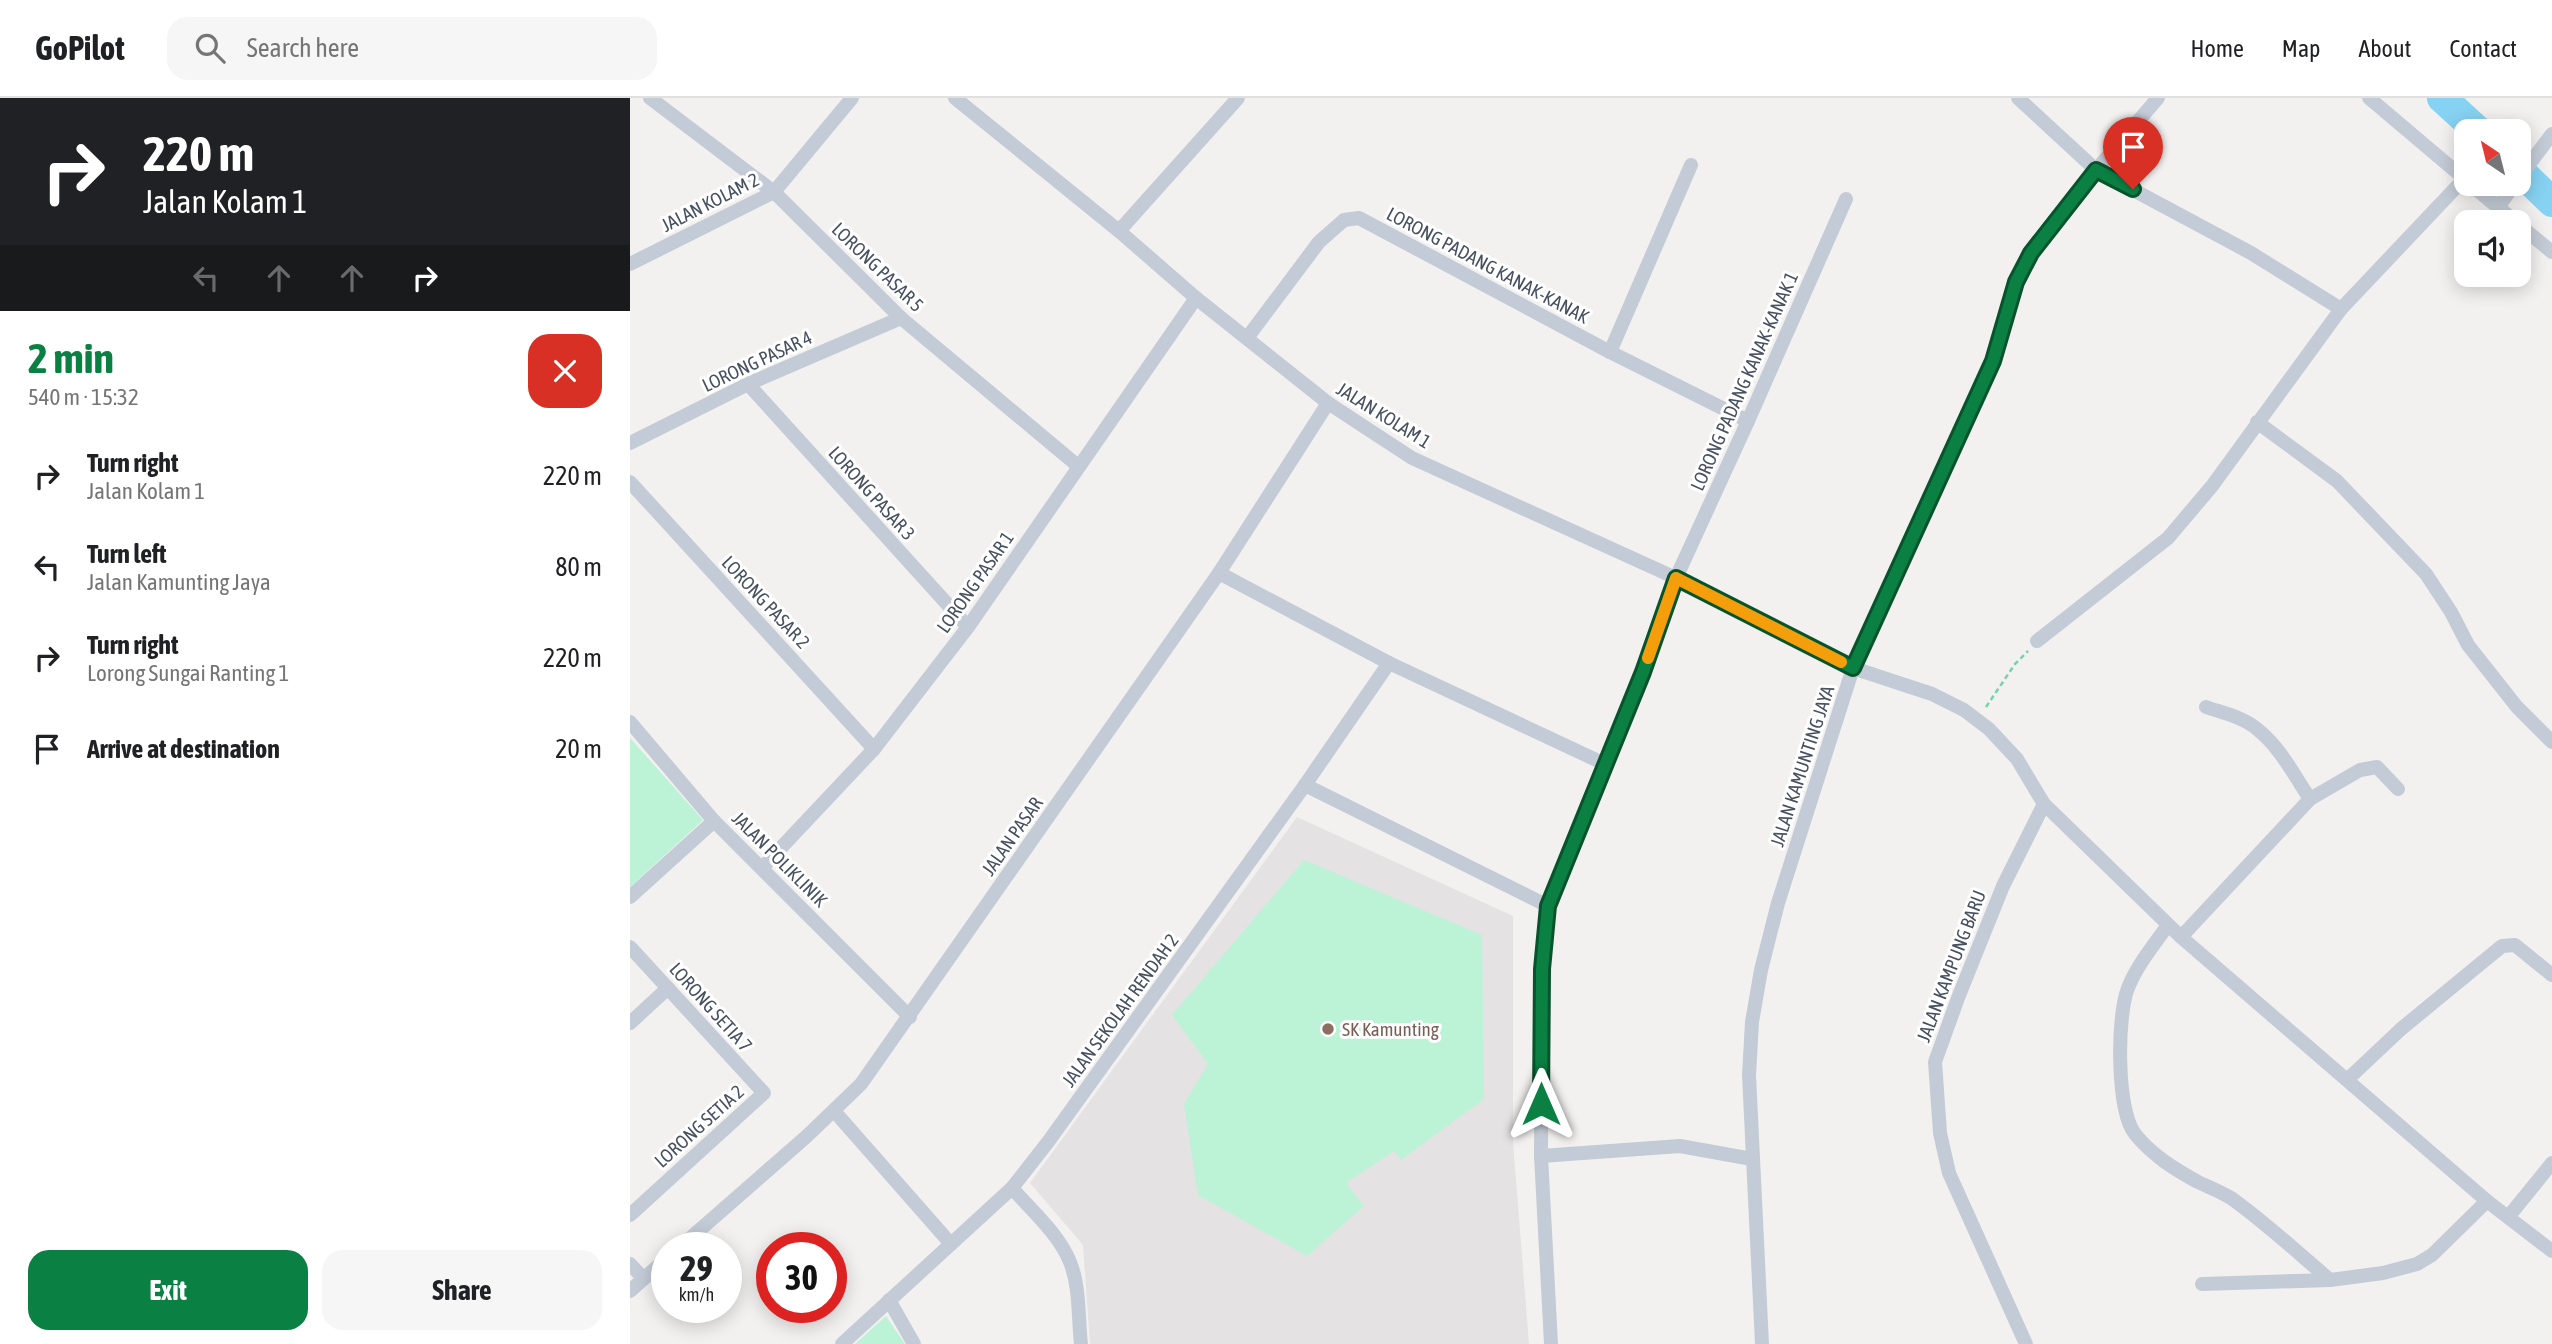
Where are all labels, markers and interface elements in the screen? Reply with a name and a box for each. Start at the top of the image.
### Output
search box [167,17,657,80]
text: GoPilot [35,29,125,67]
icon: search [191,29,229,67]
text: Search here [247,33,359,63]
text: Home [2190,35,2244,62]
text: Map [2282,35,2320,62]
text: About [2358,35,2411,62]
text: Contact [2449,35,2517,62]
pin [2103,117,2163,189]
north arrow [2454,119,2530,196]
map controls [2454,119,2531,287]
text: 220 m [143,125,254,181]
icon: right [28,126,119,217]
icon: arrive [2114,128,2152,166]
street label: JALAN KOLAM 2 [657,168,763,236]
text: Jalan Kolam 1 [143,183,307,220]
street label: LORONG PADANG KANAK-KANAK [1383,202,1593,328]
button: sound [2454,210,2531,287]
street label: LORONG PASAR 5 [828,218,928,316]
icon: left [187,259,225,297]
icon: ahead [260,259,298,297]
icon: ahead [333,259,371,297]
icon: right [406,259,444,297]
street label: LORONG PADANG KANAK-KANAK 1 [1686,268,1802,494]
street label: LORONG PASAR 4 [699,326,815,396]
text: 2 min [28,334,114,382]
button: close [528,334,602,408]
street label: JALAN KOLAM 1 [1333,377,1435,453]
text: 540 m · 15:32 [28,384,139,410]
street label: LORONG PASAR 3 [824,442,920,544]
text: Turn right [87,448,178,478]
icon: right [28,457,66,495]
text: 220 m [543,461,602,491]
text: Jalan Kolam 1 [87,478,205,504]
street label: LORONG PASAR 1 [932,527,1018,637]
text: Turn left [87,539,167,569]
icon: left [28,548,66,586]
street label: LORONG PASAR 2 [718,551,814,653]
text: 80 m [555,552,602,582]
text: Jalan Kamunting Jaya [87,569,271,595]
text: Turn right [87,630,178,660]
icon: right [28,639,66,677]
text: 220 m [543,643,602,673]
text: Lorong Sungai Ranting 1 [87,660,289,686]
street label: JALAN KAMUNTING JAYA [1766,682,1839,849]
icon: arrive [28,730,66,768]
text: Arrive at destination [87,734,280,764]
text: 20 m [555,734,602,764]
street label: JALAN PASAR [977,792,1047,879]
street label: JALAN POLIKLINIK [728,807,833,912]
street label: JALAN KAMPUNG BARU [1912,887,1990,1045]
street label: JALAN SEKOLAH RENDAH 2 [1057,929,1183,1091]
street label: LORONG SETIA 7 [665,958,757,1056]
place label: SK Kamunting [1342,1018,1440,1040]
marker: SK Kamunting [1320,1021,1336,1037]
position arrow [1504,1067,1578,1141]
street label: LORONG SETIA 2 [650,1080,748,1172]
speed limit sign: 30 [756,1232,847,1323]
text: 29 [680,1248,713,1288]
button: Exit [28,1250,308,1330]
button: Share [322,1250,602,1330]
text: km/h [679,1284,714,1305]

